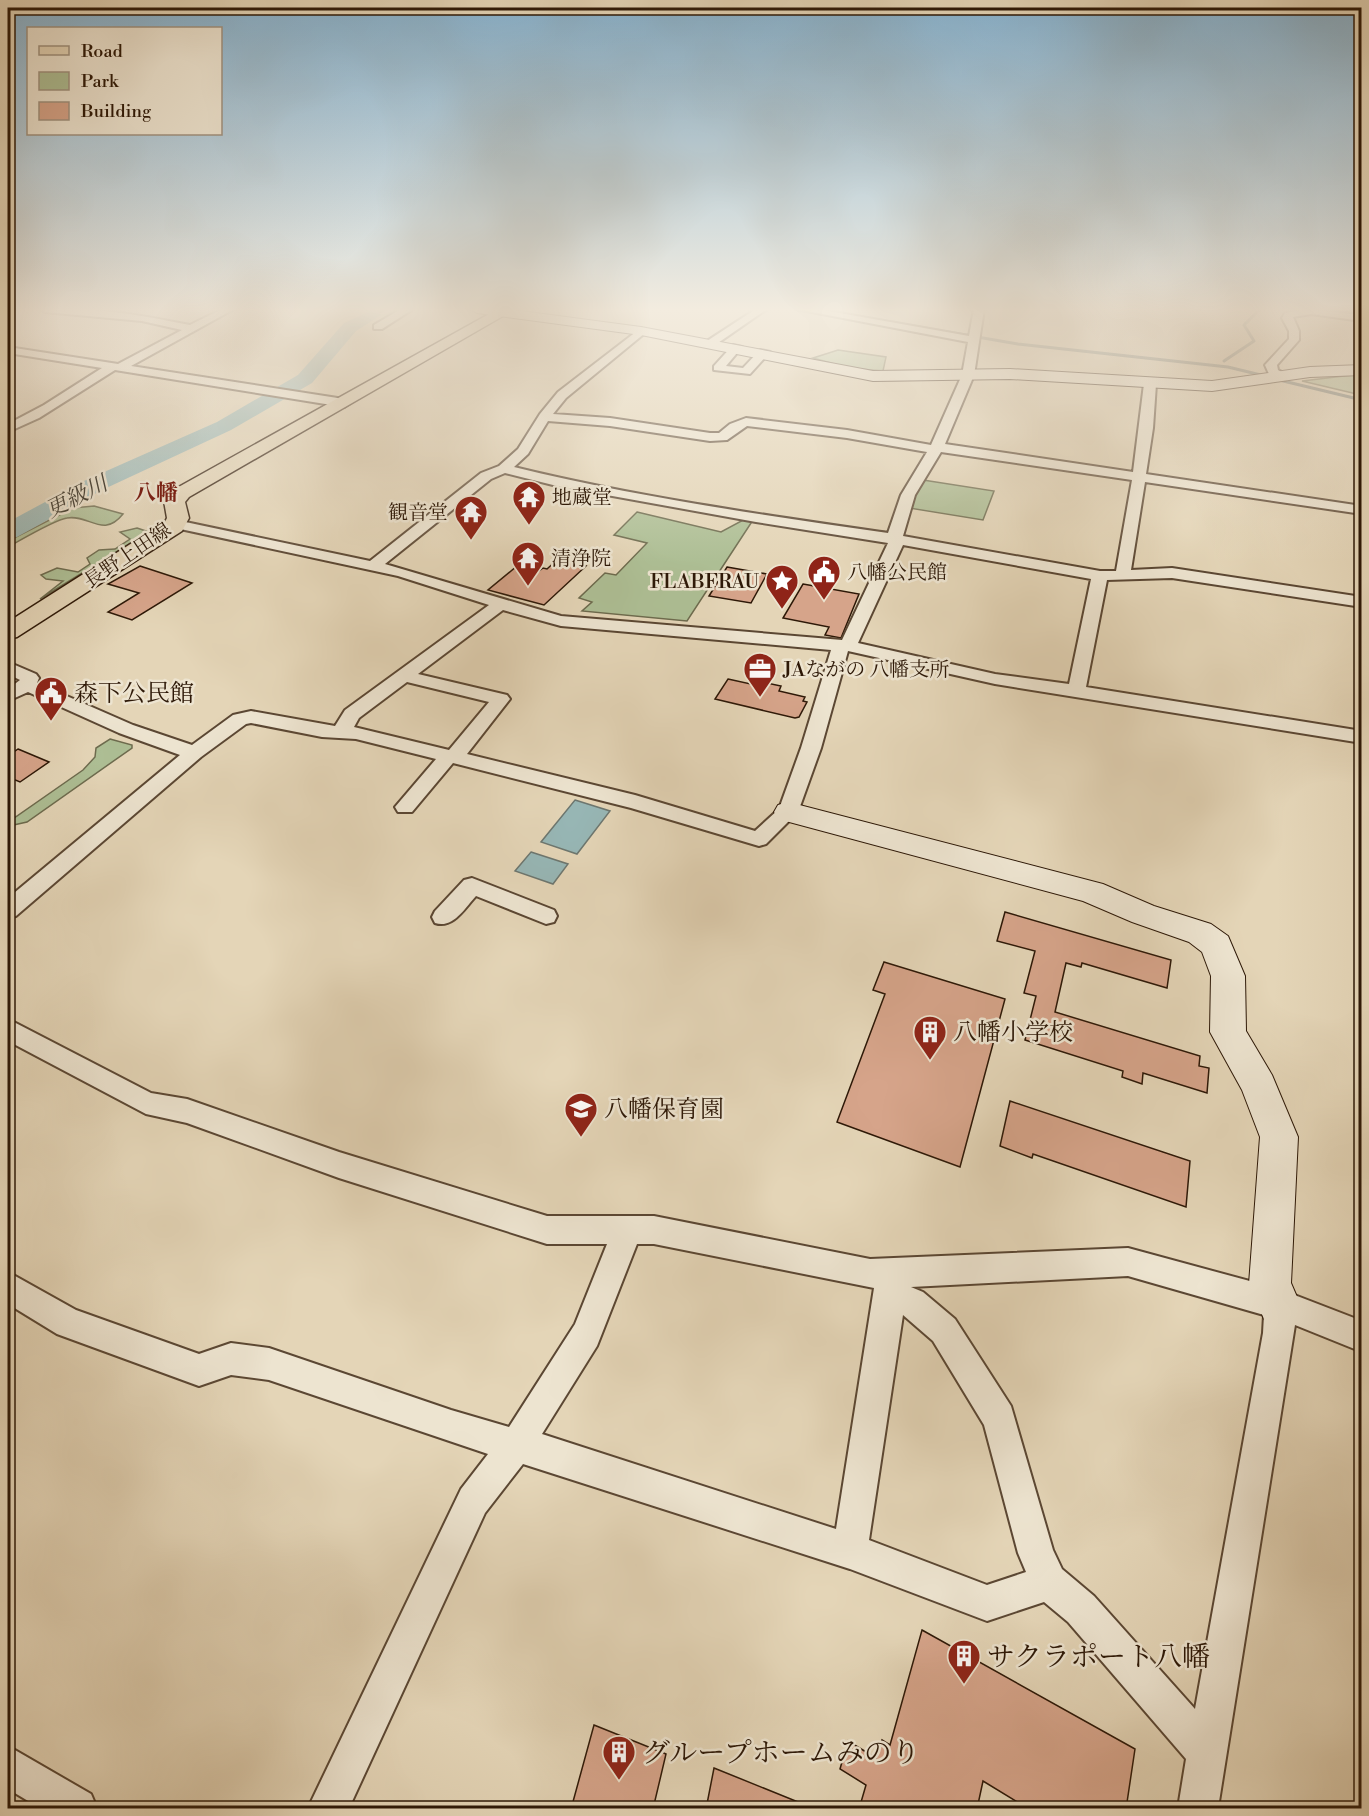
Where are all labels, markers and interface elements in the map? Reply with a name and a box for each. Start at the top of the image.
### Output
legend [27,27,222,135]
text: Road [81,40,124,63]
text: Park [81,70,120,93]
text: Building [80,100,152,123]
water label: 更級川 [41,469,114,524]
temple icon: 地蔵堂 [511,479,547,526]
district label: 八幡 [134,480,178,507]
place label: 地蔵堂 [552,486,612,511]
temple icon: 観音堂 [453,494,489,541]
place label: 観音堂 [388,501,448,526]
street label: 長野上田線 [79,518,176,595]
temple icon: 清浄院 [510,540,546,587]
place label: 清浄院 [551,547,611,572]
public building icon: 八幡公民館 [806,554,842,601]
place label: 八幡公民館 [847,561,947,586]
place icon: FLABFRAU [764,563,800,610]
place label: FLABFRAU [650,570,759,595]
office icon: JAながの 八幡支所 [742,651,778,698]
place label: JAながの 八幡支所 [782,658,949,683]
public building icon: 森下公民館 [33,675,69,722]
place label: 森下公民館 [74,679,194,709]
building icon: 八幡小学校 [912,1014,948,1061]
place label: 八幡小学校 [953,1018,1073,1048]
school or university icon: 八幡保育園 [563,1091,599,1138]
place label: 八幡保育園 [604,1095,724,1125]
building icon: サクラポート八幡 [946,1638,982,1685]
place label: サクラポート八幡 [987,1640,1210,1675]
building icon: グループホームみのり [601,1734,637,1781]
place label: グループホームみのり [642,1736,920,1771]

